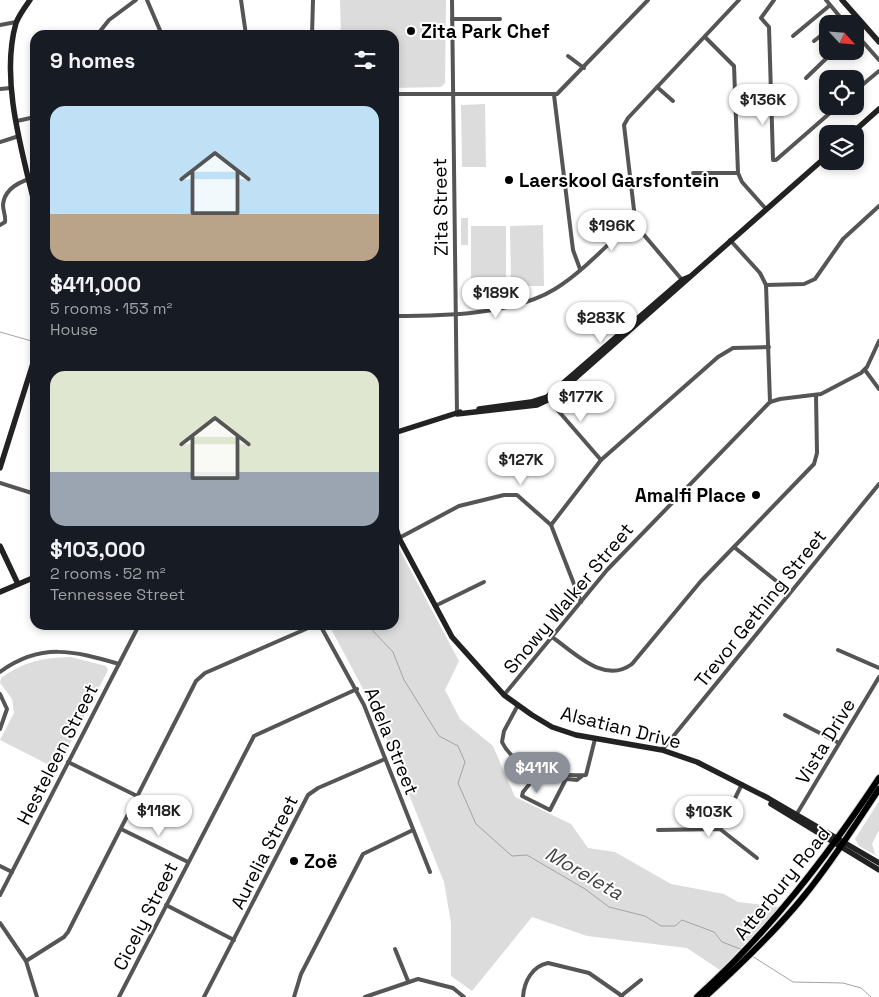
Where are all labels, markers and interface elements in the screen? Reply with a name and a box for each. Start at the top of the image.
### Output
north arrow [819,15,864,60]
map controls [819,15,864,170]
place label: Zita Park Chef [421,19,550,44]
marker: Zita Park Chef [405,25,417,37]
icon: filters [351,46,379,74]
text: 9 homes [50,47,135,74]
button: locate [819,70,864,115]
pin: $136K [728,84,798,126]
text: $136K [740,89,786,110]
button: layers [819,125,864,170]
icon: home [170,138,260,228]
street label: Zita Street [427,158,454,256]
place label: Laerskool Garsfontein [519,168,719,193]
marker: Laerskool Garsfontein [503,174,515,186]
pin: $196K [577,210,647,252]
text: $196K [589,215,635,236]
text: $411,000 [50,271,141,298]
pin: $189K [461,276,531,319]
text: $189K [473,282,519,303]
text: 5 rooms · 153 m² [50,298,172,319]
pin: $283K [566,302,636,344]
text: $283K [577,307,625,328]
text: House [50,319,98,340]
pin: $177K [546,380,616,423]
text: $177K [559,386,603,407]
icon: home [170,403,260,493]
pin: $127K [486,444,556,486]
text: $127K [498,449,544,470]
place label: Amalfi Place [635,483,746,508]
marker: Amalfi Place [750,489,762,501]
street label: Snowy Walker Street [498,518,639,679]
street label: Trevor Gething Street [689,524,832,692]
text: $103,000 [50,536,145,563]
text: 2 rooms · 52 m² [50,563,166,584]
text: Tennessee Street [50,584,185,605]
street label: Hesteleen Street [11,680,104,829]
street label: Adela Street [359,684,424,799]
street label: Vista Drive [790,694,861,789]
street label: Alsatian Drive [558,700,684,755]
pin: $411K [502,752,572,794]
text: $411K [515,757,559,778]
street label: Aurelia Street [225,791,304,914]
pin: $118K [124,794,194,837]
pin: $103K [674,796,744,838]
text: $118K [137,800,181,821]
text: $103K [685,801,733,822]
street label: Atterbury Road [729,821,836,945]
water label: Moreleta [540,840,628,906]
place label: Zoë [304,849,337,874]
marker: Zoë [288,855,300,867]
street label: Cicely Street [107,858,184,975]

